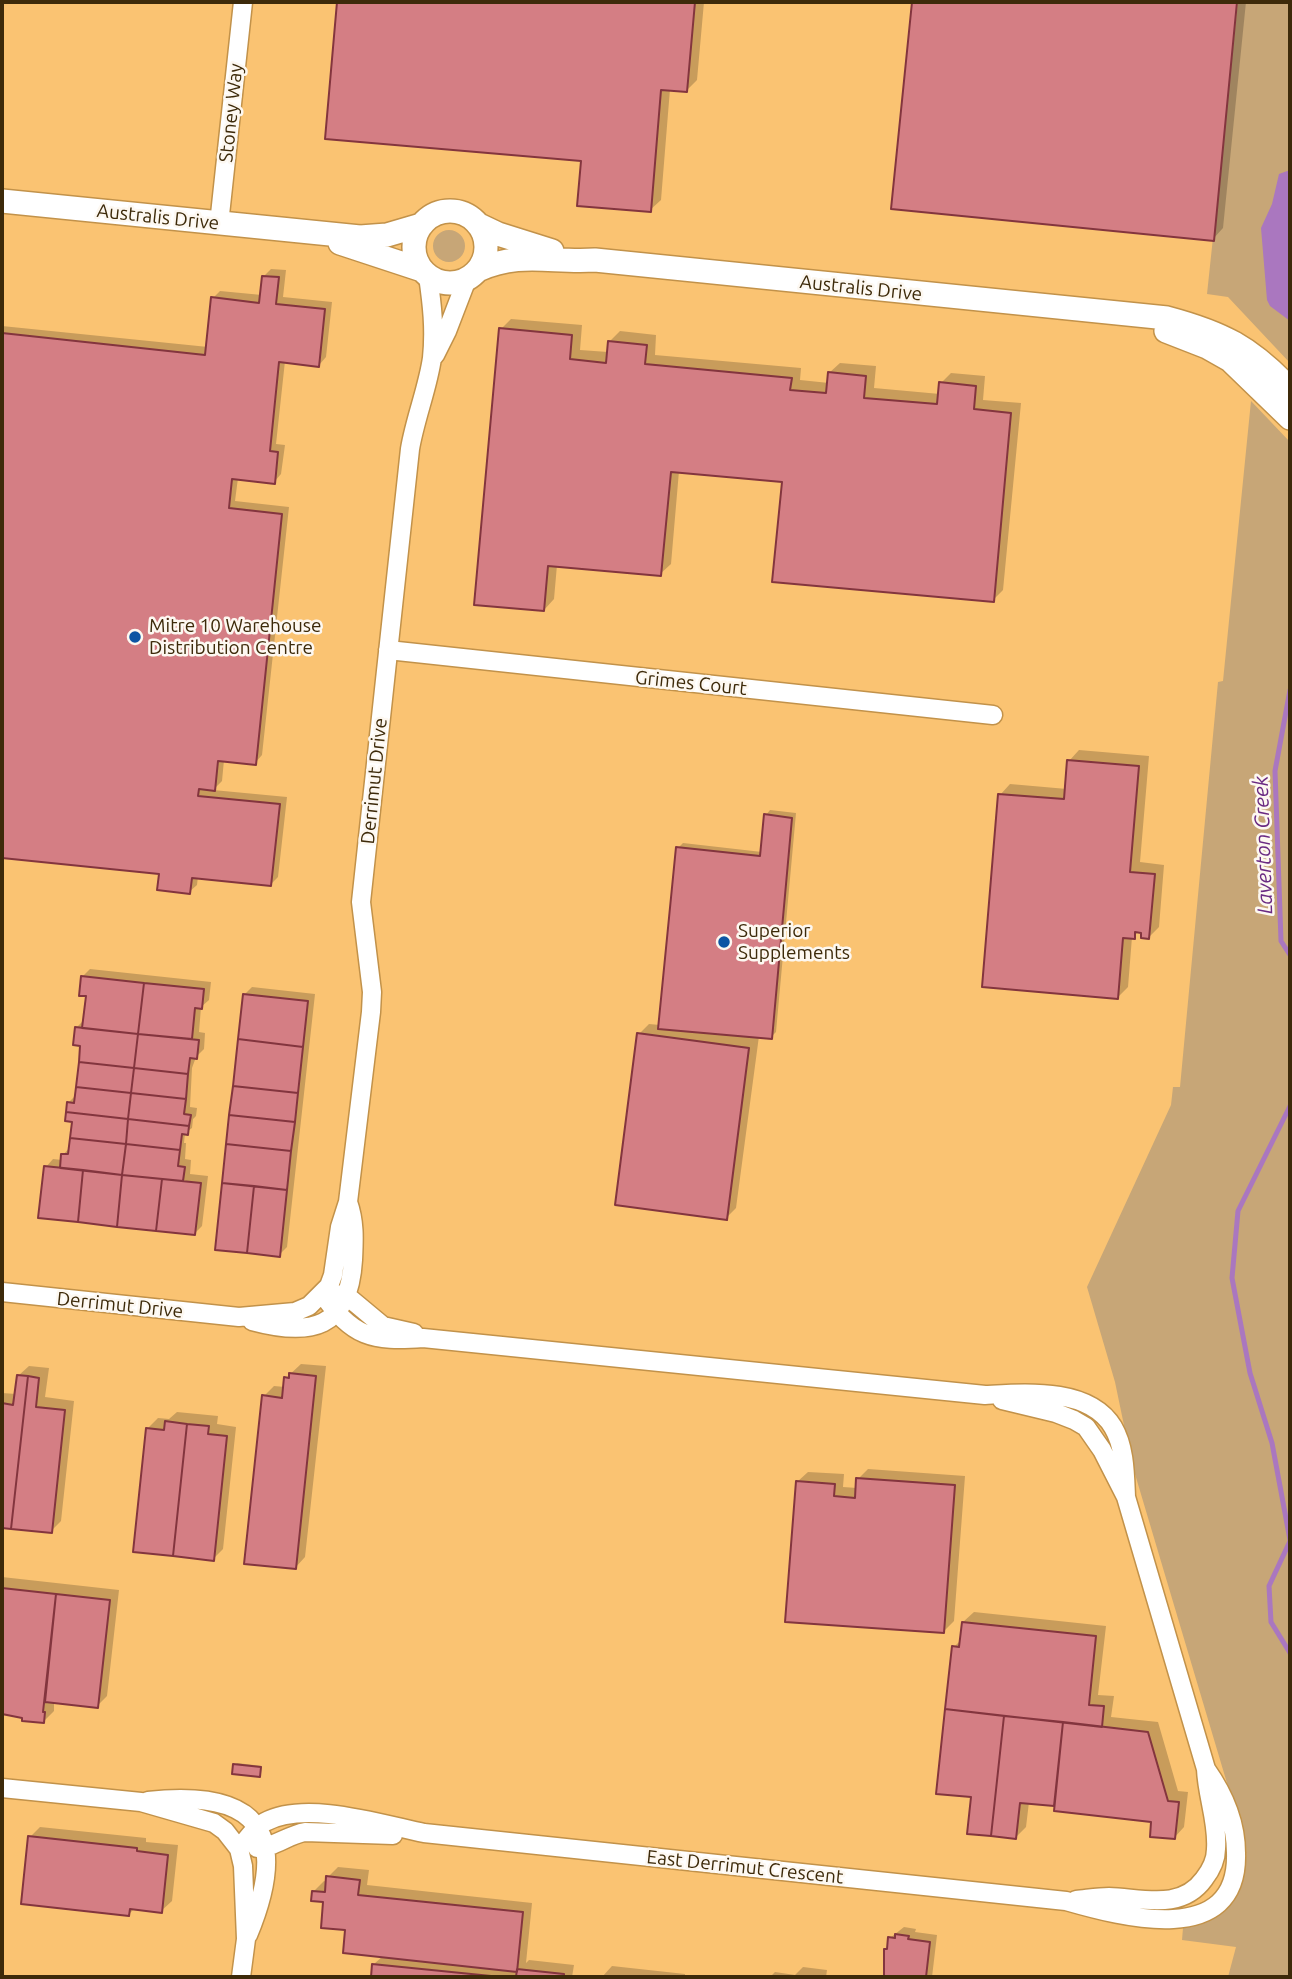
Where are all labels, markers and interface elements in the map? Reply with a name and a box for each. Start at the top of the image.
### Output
street label: Stoney Way [214,62,248,164]
street label: Australis Drive [96,199,220,235]
street label: Australis Drive [799,270,923,306]
place label: Mitre 10 Warehouse Distribution Centre [149,615,322,659]
marker: Mitre 10 Warehouse Distribution Centre [127,629,143,645]
street label: Grimes Court [634,666,748,700]
street label: Derrimut Drive [356,717,392,845]
water label: Laverton Creek [1248,775,1278,915]
place label: Superior Supplements [738,920,850,964]
marker: Superior Supplements [716,934,732,950]
street label: Derrimut Drive [56,1287,184,1323]
street label: East Derrimut Crescent [646,1845,844,1889]

